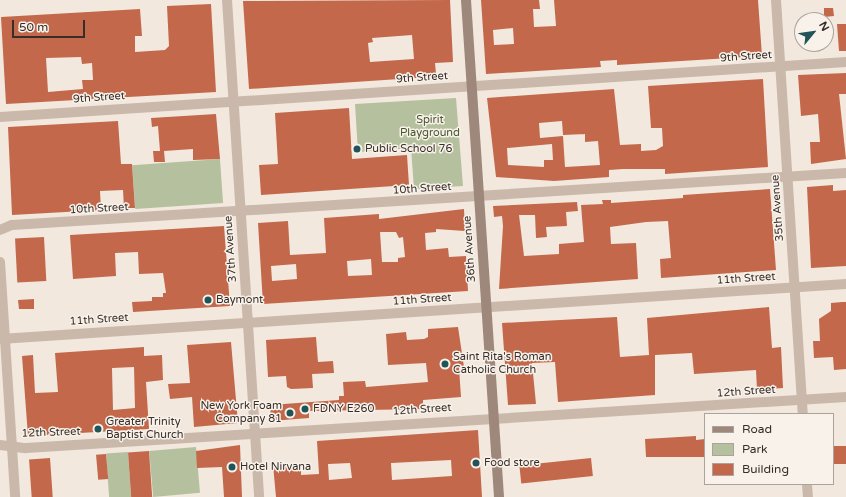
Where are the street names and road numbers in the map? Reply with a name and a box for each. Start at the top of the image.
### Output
street label: 9th Street [720,49,772,65]
street label: 9th Street [396,70,448,86]
street label: 9th Street [73,90,125,106]
street label: 35th Avenue [769,174,787,242]
street label: 10th Street [392,180,452,198]
street label: 10th Street [69,201,129,217]
street label: 37th Avenue [222,215,240,283]
street label: 36th Avenue [461,215,479,283]
street label: 11th Street [716,270,776,288]
street label: 11th Street [392,291,452,309]
street label: 11th Street [69,311,129,329]
street label: 12th Street [716,383,776,401]
street label: 12th Street [392,401,452,419]
street label: 12th Street [21,425,81,441]

